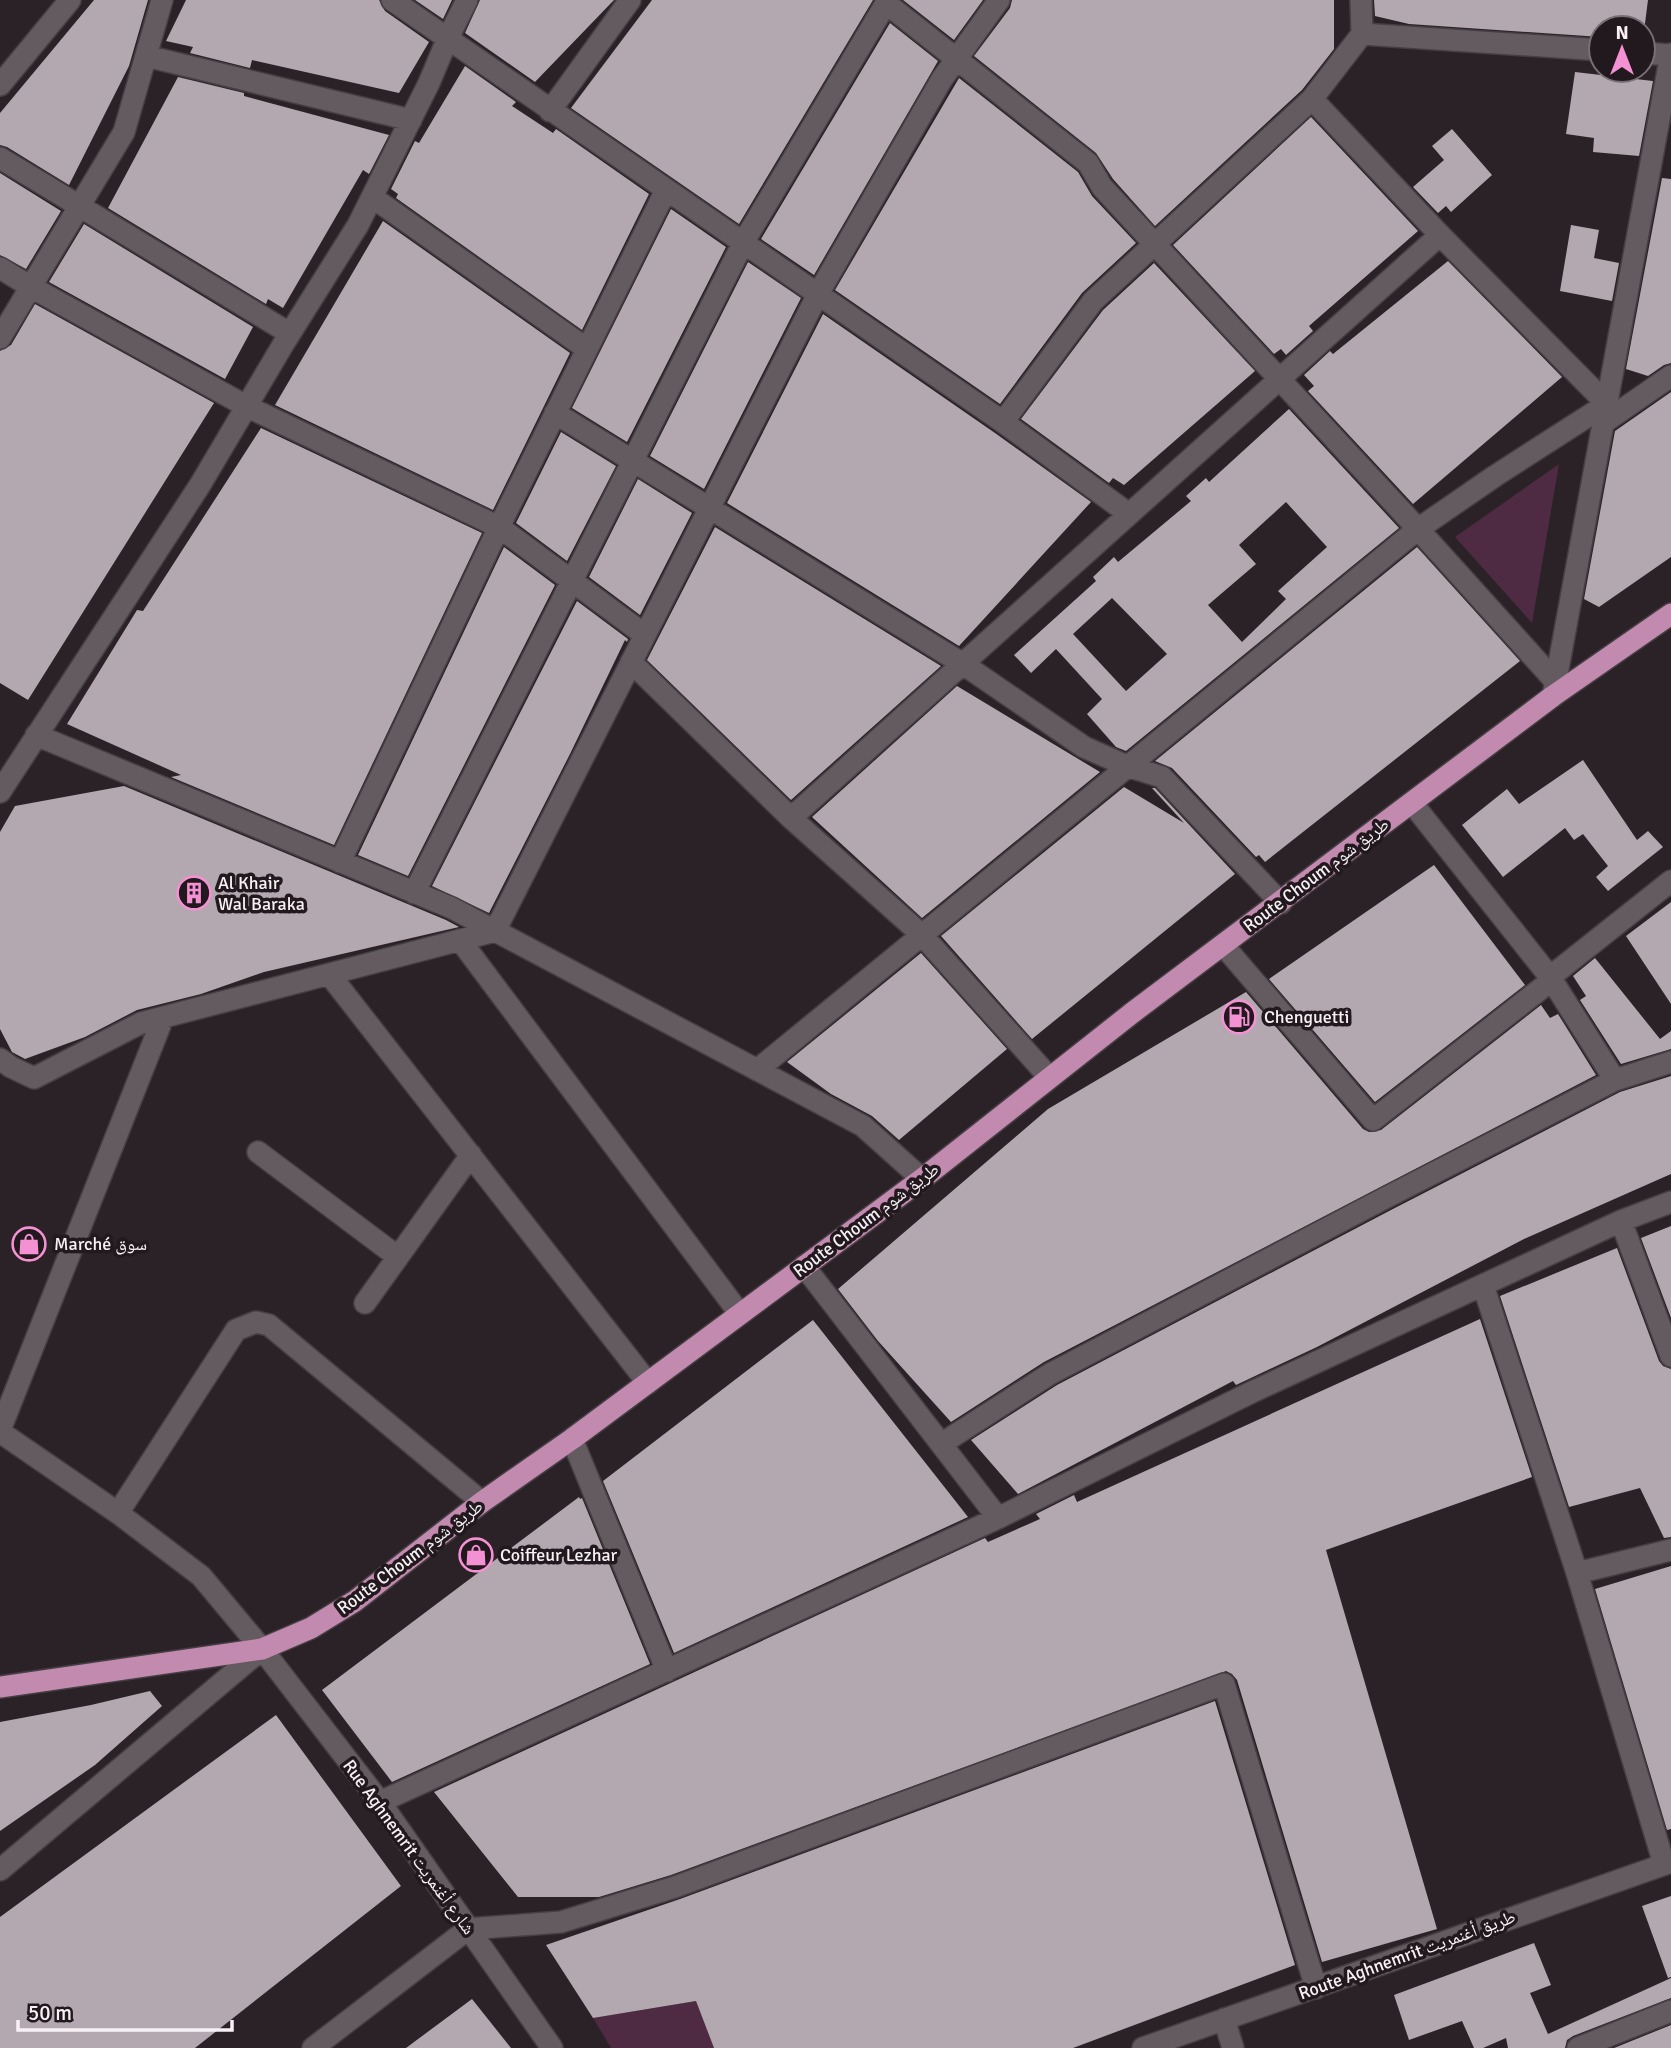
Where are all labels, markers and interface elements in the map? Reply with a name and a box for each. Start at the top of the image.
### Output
north arrow [1587,14,1657,84]
text: N [1615,21,1629,45]
street label: Route Choum طريق شوم [1239,813,1394,938]
place label: Al Khair Wal Baraka [218,872,305,915]
building icon: Al Khair Wal Baraka [175,874,213,912]
fuel station icon: Chenguetti [1220,998,1258,1036]
place label: Chenguetti [1264,1006,1349,1028]
street label: Route Choum طريق شوم [789,1158,944,1283]
shop icon: Marché سوق [10,1225,48,1263]
place label: Marché سوق [54,1233,147,1255]
street label: Route Choum طريق شوم [333,1495,488,1620]
shop icon: Coiffeur Lezhar [457,1536,495,1574]
place label: Coiffeur Lezhar [500,1544,618,1566]
street label: Rue Aghnemrit شارع أغنمريت [338,1755,480,1939]
street label: Route Aghnemrit طريق أغنمريت [1296,1905,1518,2005]
scale bar [18,1988,231,2032]
text: 50 m [28,2000,72,2026]

